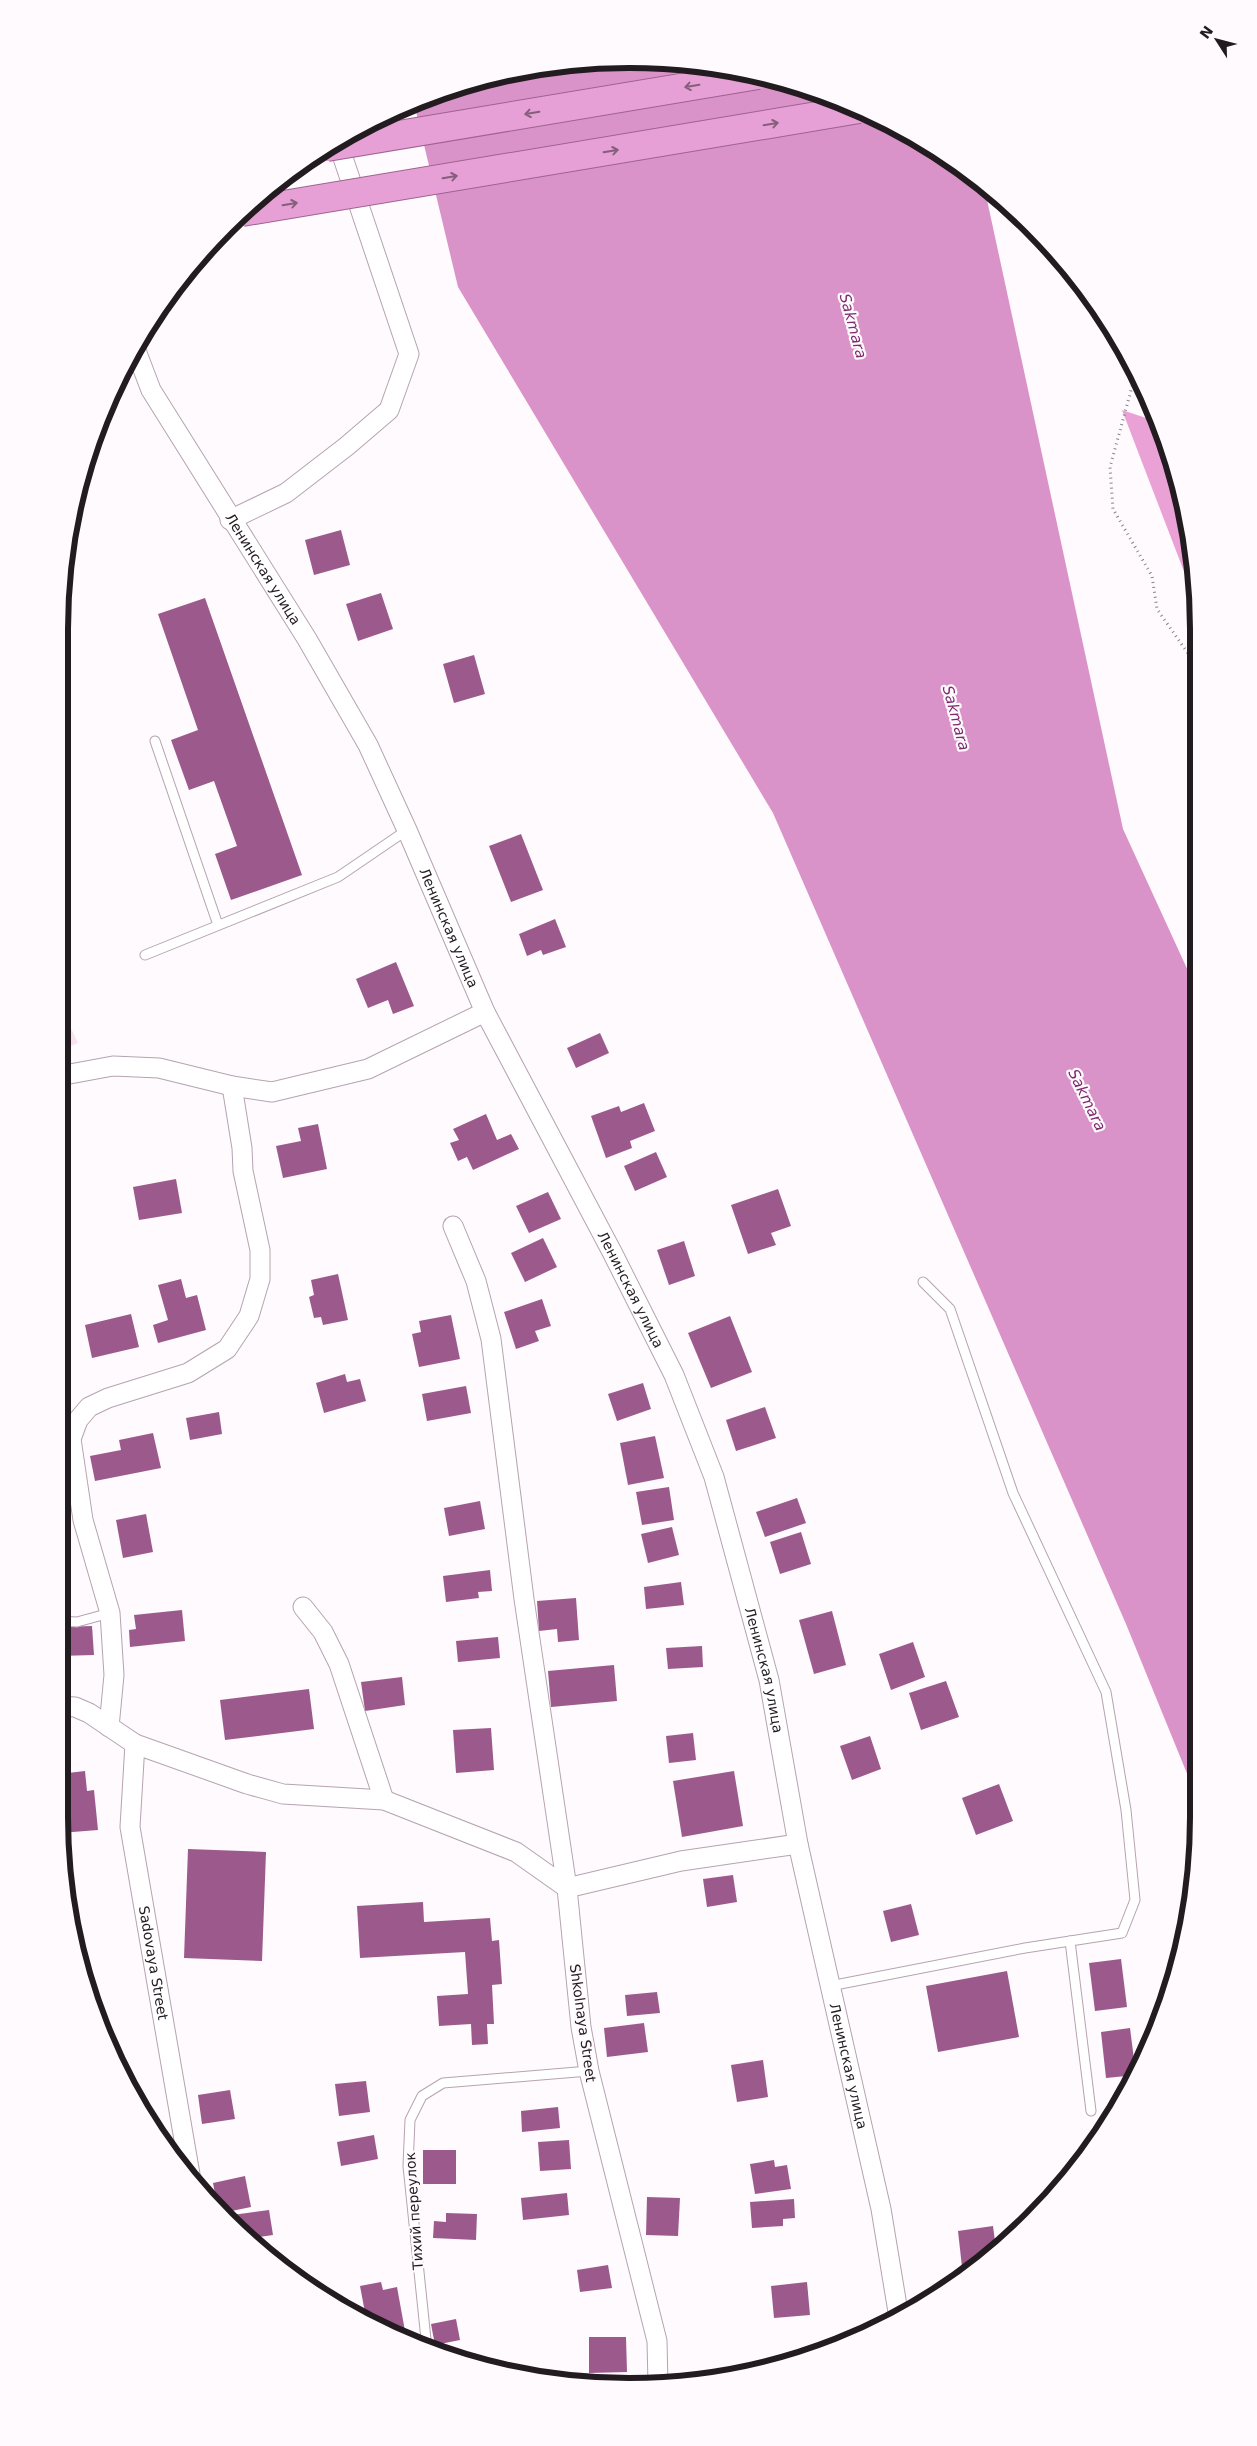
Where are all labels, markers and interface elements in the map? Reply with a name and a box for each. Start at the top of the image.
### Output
north arrow [1192,15,1242,65]
text: N [1197,23,1216,42]
one-way arrow [685,82,701,92]
one-way arrow [524,108,540,118]
one-way arrow [763,119,779,129]
one-way arrow [602,145,618,155]
one-way arrow [442,172,458,182]
one-way arrow [282,198,298,208]
water label: Sakmara [836,292,870,360]
street label: Ленинская улица [222,510,304,628]
water label: Sakmara [939,684,973,752]
street label: Ленинская улица [416,866,482,990]
water label: Sakmara [1064,1066,1110,1134]
street label: Ленинская улица [594,1228,667,1350]
street label: Ленинская улица [742,1605,786,1734]
street label: Sadovaya Street [136,1904,171,2022]
street label: Shkolnaya Street [567,1963,599,2084]
street label: Ленинская улица [826,2002,871,2131]
street label: Тихий переулок [402,2152,426,2271]

